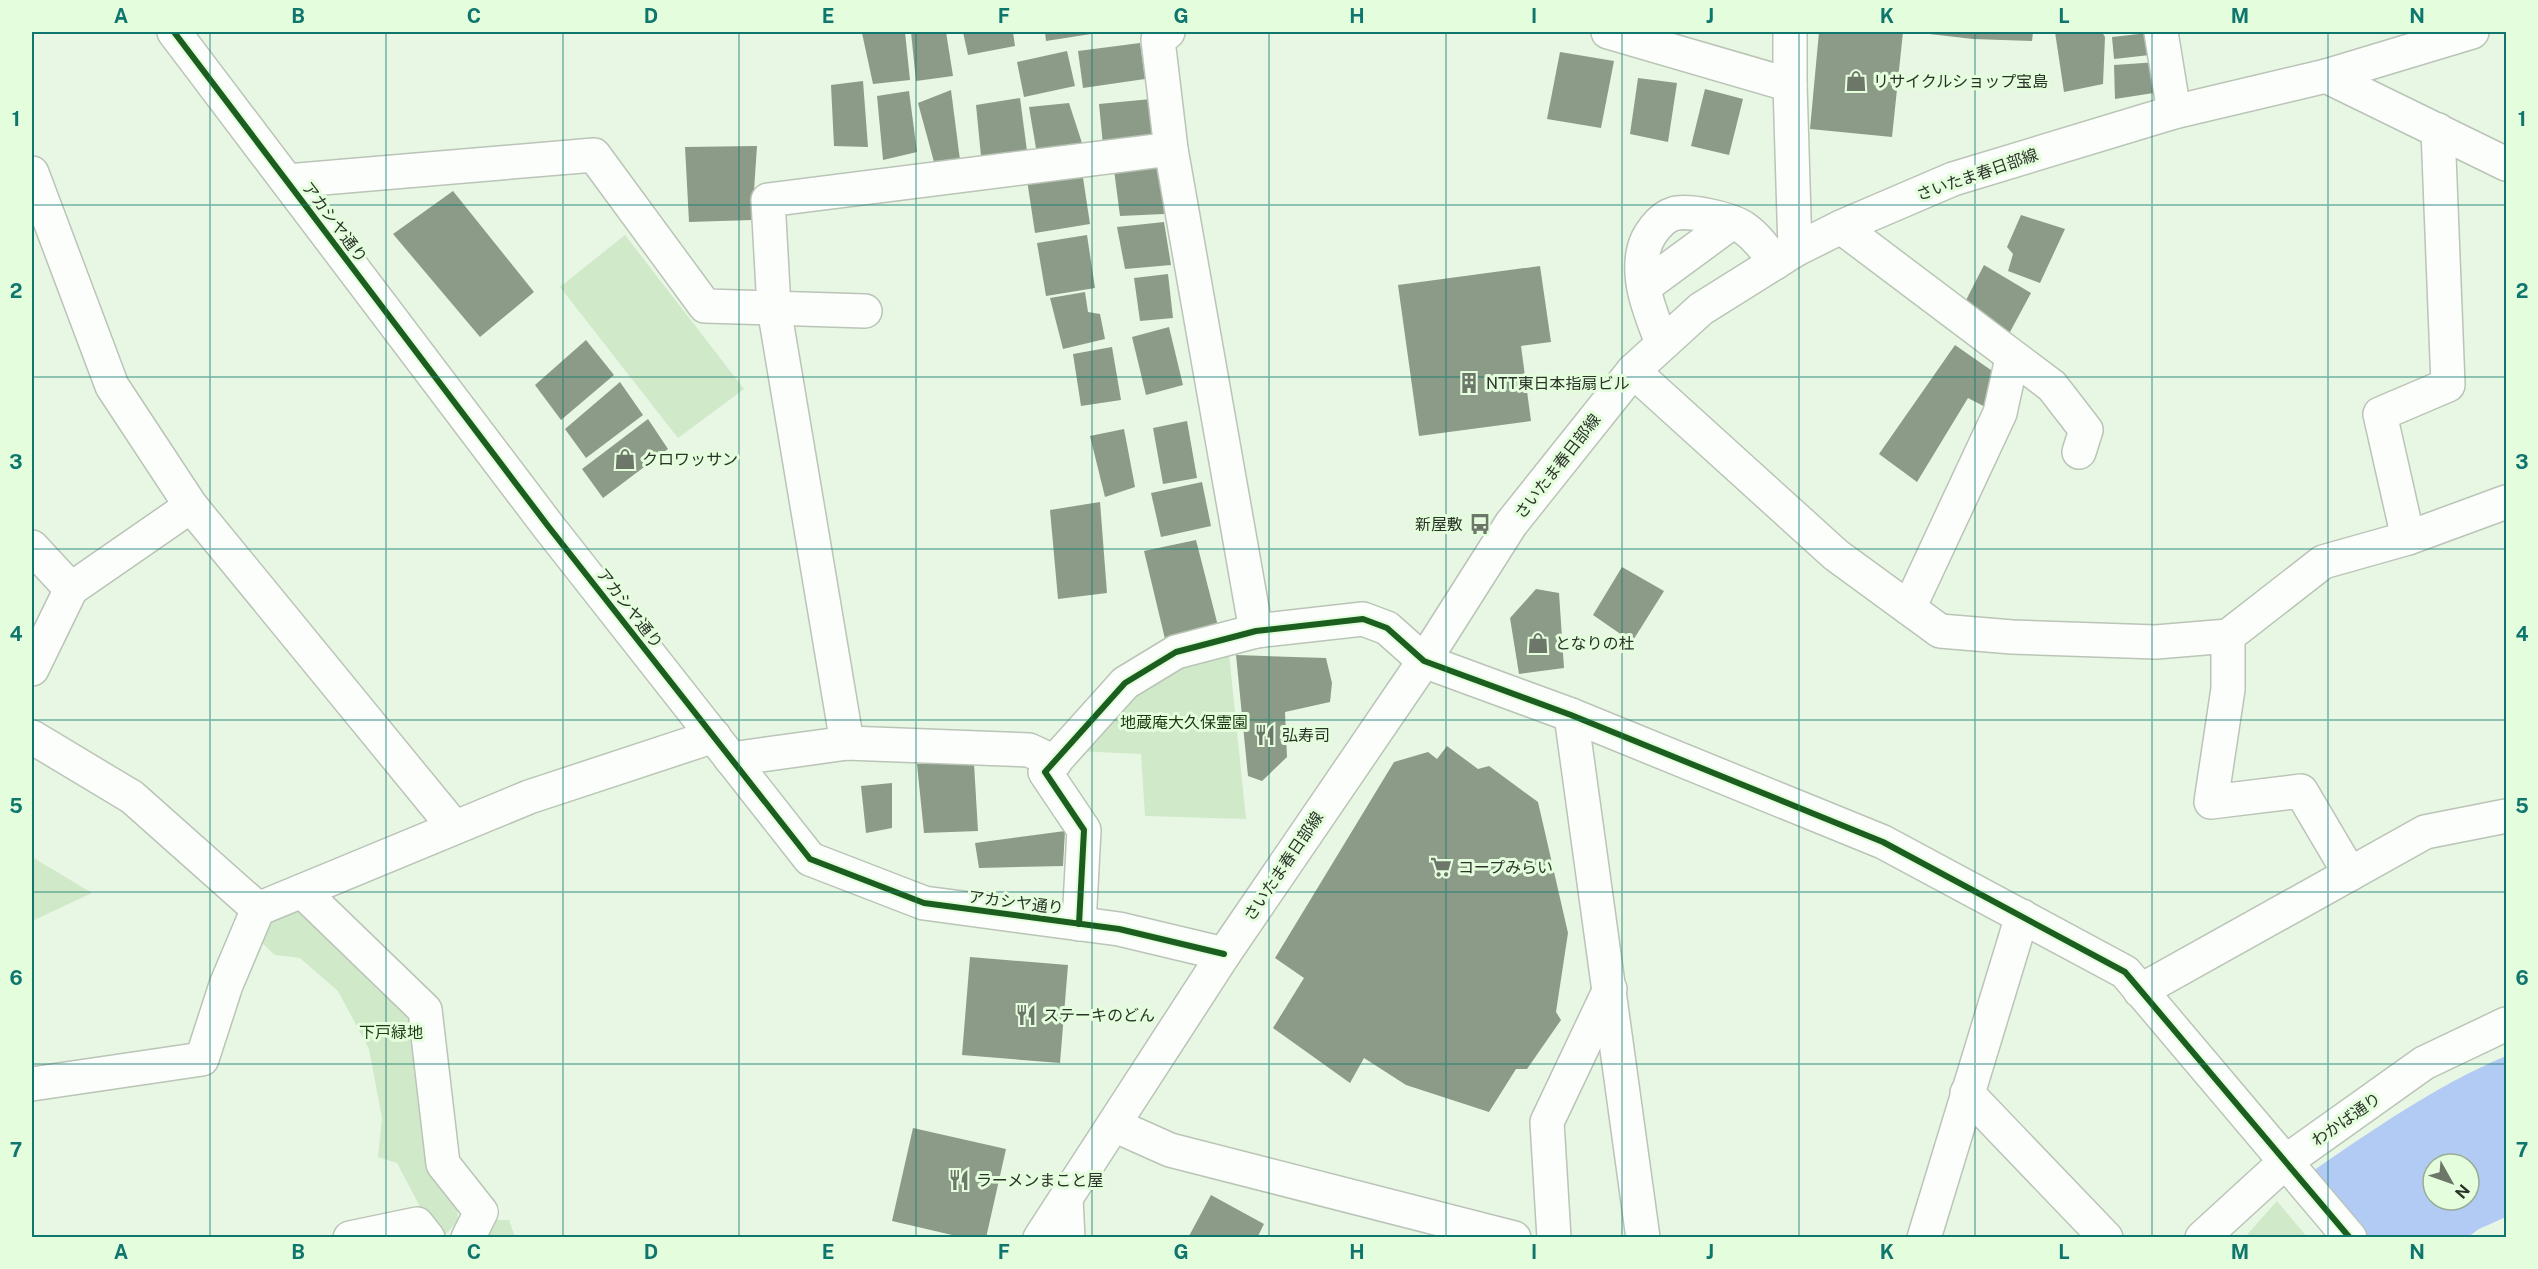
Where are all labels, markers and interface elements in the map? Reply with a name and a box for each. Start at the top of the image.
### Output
text: A [114,4,128,28]
text: B [291,4,305,28]
text: C [467,4,481,28]
text: D [644,4,658,28]
text: E [822,4,834,28]
text: F [998,4,1010,28]
text: G [1173,4,1189,28]
text: H [1349,4,1365,28]
text: I [1531,4,1537,28]
text: J [1706,4,1714,28]
text: K [1880,4,1894,28]
text: L [2058,4,2070,28]
text: M [2231,4,2249,28]
text: N [2409,4,2425,28]
shop icon: リサイクルショップ宝島 [1844,69,1868,93]
place label: リサイクルショップ宝島 [1873,72,2048,91]
text: 1 [12,107,20,131]
text: 1 [2518,107,2526,131]
street label: さいたま春日部線 [1914,145,2041,204]
street label: アカシヤ通り [298,178,371,266]
text: 2 [10,279,22,303]
text: 2 [2516,279,2528,303]
building icon: NTT東日本指扇ビル [1457,371,1481,395]
place label: NTT東日本指扇ビル [1486,374,1630,393]
street label: さいたま春日部線 [1511,410,1604,522]
shop icon: クロワッサン [613,447,637,471]
text: 3 [9,450,23,474]
place label: クロワッサン [642,450,738,469]
text: 3 [2515,450,2529,474]
bus stop icon: 新屋敷 [1468,512,1492,536]
place label: 新屋敷 [1415,515,1463,534]
street label: アカシヤ通り [593,565,667,652]
text: 4 [9,622,23,646]
text: 4 [2515,622,2529,646]
shop icon: となりの杜 [1526,631,1550,655]
place label: となりの杜 [1555,634,1635,653]
park label: 地蔵庵大久保霊園 [1120,713,1248,732]
restaurant icon: 弘寿司 [1253,723,1277,747]
place label: 弘寿司 [1282,726,1330,745]
text: 5 [9,794,23,818]
text: 5 [2515,794,2529,818]
street label: さいたま春日部線 [1240,808,1327,924]
supermarket icon: コープみらい [1429,855,1453,879]
place label: コープみらい [1458,858,1553,877]
street label: アカシヤ通り [967,887,1065,918]
text: 6 [9,966,23,990]
text: 6 [2515,966,2529,990]
restaurant icon: ステーキのどん [1014,1003,1038,1027]
place label: ステーキのどん [1043,1006,1155,1025]
park label: 下戸緑地 [359,1023,423,1042]
street label: わかば通り [2308,1089,2385,1150]
text: 7 [10,1138,22,1162]
text: 7 [2516,1138,2528,1162]
north arrow [2421,1152,2481,1212]
restaurant icon: ラーメンまこと屋 [947,1168,971,1192]
place label: ラーメンまこと屋 [976,1171,1103,1190]
text: N [2451,1180,2473,1202]
text: A [114,1240,128,1264]
text: B [291,1240,305,1264]
text: C [467,1240,481,1264]
text: D [644,1240,658,1264]
text: E [822,1240,834,1264]
text: F [998,1240,1010,1264]
text: G [1173,1240,1189,1264]
text: H [1349,1240,1365,1264]
text: I [1531,1240,1537,1264]
text: J [1706,1240,1714,1264]
text: K [1880,1240,1894,1264]
text: L [2058,1240,2070,1264]
text: M [2231,1240,2249,1264]
text: N [2409,1240,2425,1264]

